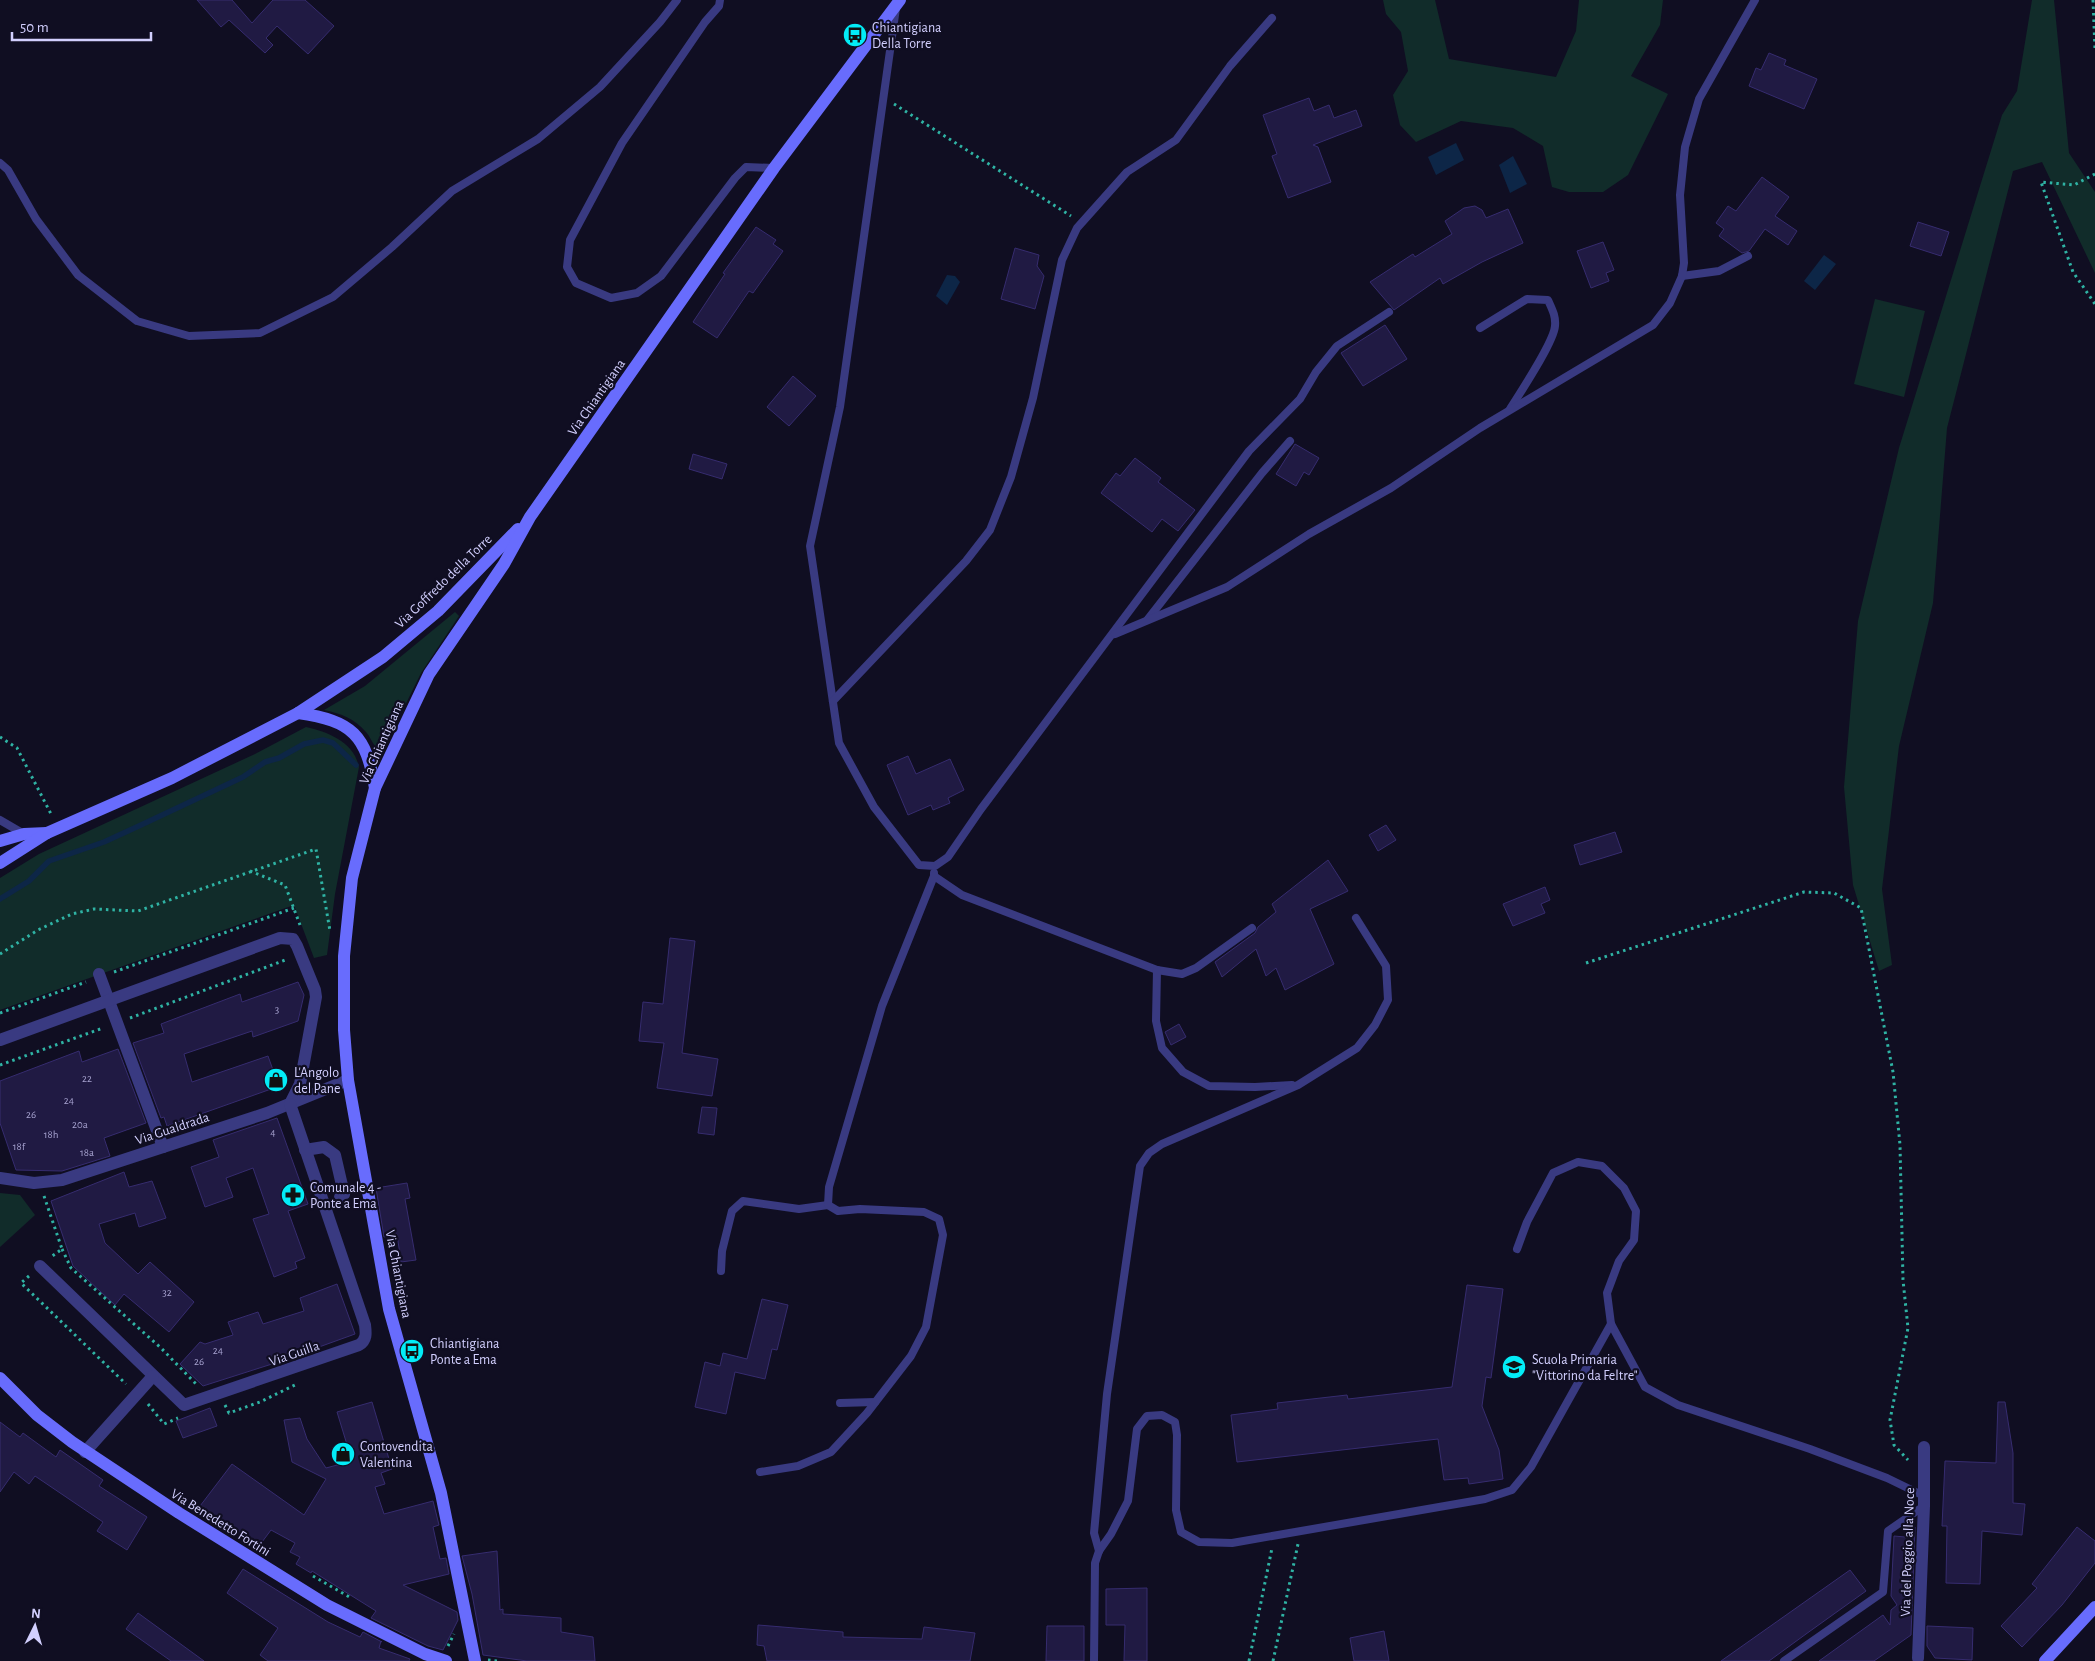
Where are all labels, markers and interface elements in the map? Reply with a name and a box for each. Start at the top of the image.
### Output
scale bar [12,10,151,42]
text: 50 m [20,20,49,35]
place label: Chiantigiana Della Torre [872,21,942,51]
bus stop icon: Chiantigiana Della Torre [842,22,868,48]
street label: Via Chiantigiana [565,356,629,438]
street label: Via Goffredo della Torre [393,532,495,631]
street label: Via Chiantigiana [357,698,407,786]
house number: 3 [275,1004,280,1015]
place label: L'Angolo del Pane [294,1066,340,1096]
shop icon: L'Angolo del Pane [263,1067,289,1093]
house number: 22 [82,1073,92,1084]
house number: 24 [64,1095,74,1106]
house number: 26 [26,1109,36,1120]
street label: Via Gualdrada [134,1110,212,1148]
house number: 20a [72,1119,88,1130]
house number: 4 [270,1127,276,1138]
house number: 18h [44,1129,58,1140]
house number: 18f [13,1141,26,1152]
house number: 18a [80,1147,94,1158]
place label: Comunale 4 - Ponte a Ema [310,1181,381,1211]
pharmacy icon: Comunale 4 - Ponte a Ema [280,1182,306,1208]
street label: Via Chiantigiana [383,1229,414,1320]
house number: 32 [162,1287,172,1298]
place label: Chiantigiana Ponte a Ema [430,1337,500,1367]
bus stop icon: Chiantigiana Ponte a Ema [399,1338,425,1364]
street label: Via Guilla [267,1339,322,1369]
house number: 24 [213,1345,223,1356]
place label: Scuola Primaria "Vittorino da Feltre" [1532,1353,1638,1383]
school or university icon: Scuola Primaria "Vittorino da Feltre" [1501,1354,1527,1380]
house number: 26 [194,1356,204,1367]
place label: Contovendita Valentina [360,1440,433,1470]
shop icon: Contovendita Valentina [330,1441,356,1467]
street label: Via Benedetto Fortini [168,1487,273,1559]
street label: Via del Poggio alla Noce [1899,1487,1917,1617]
north arrow [10,1601,60,1651]
text: N [31,1607,42,1621]

